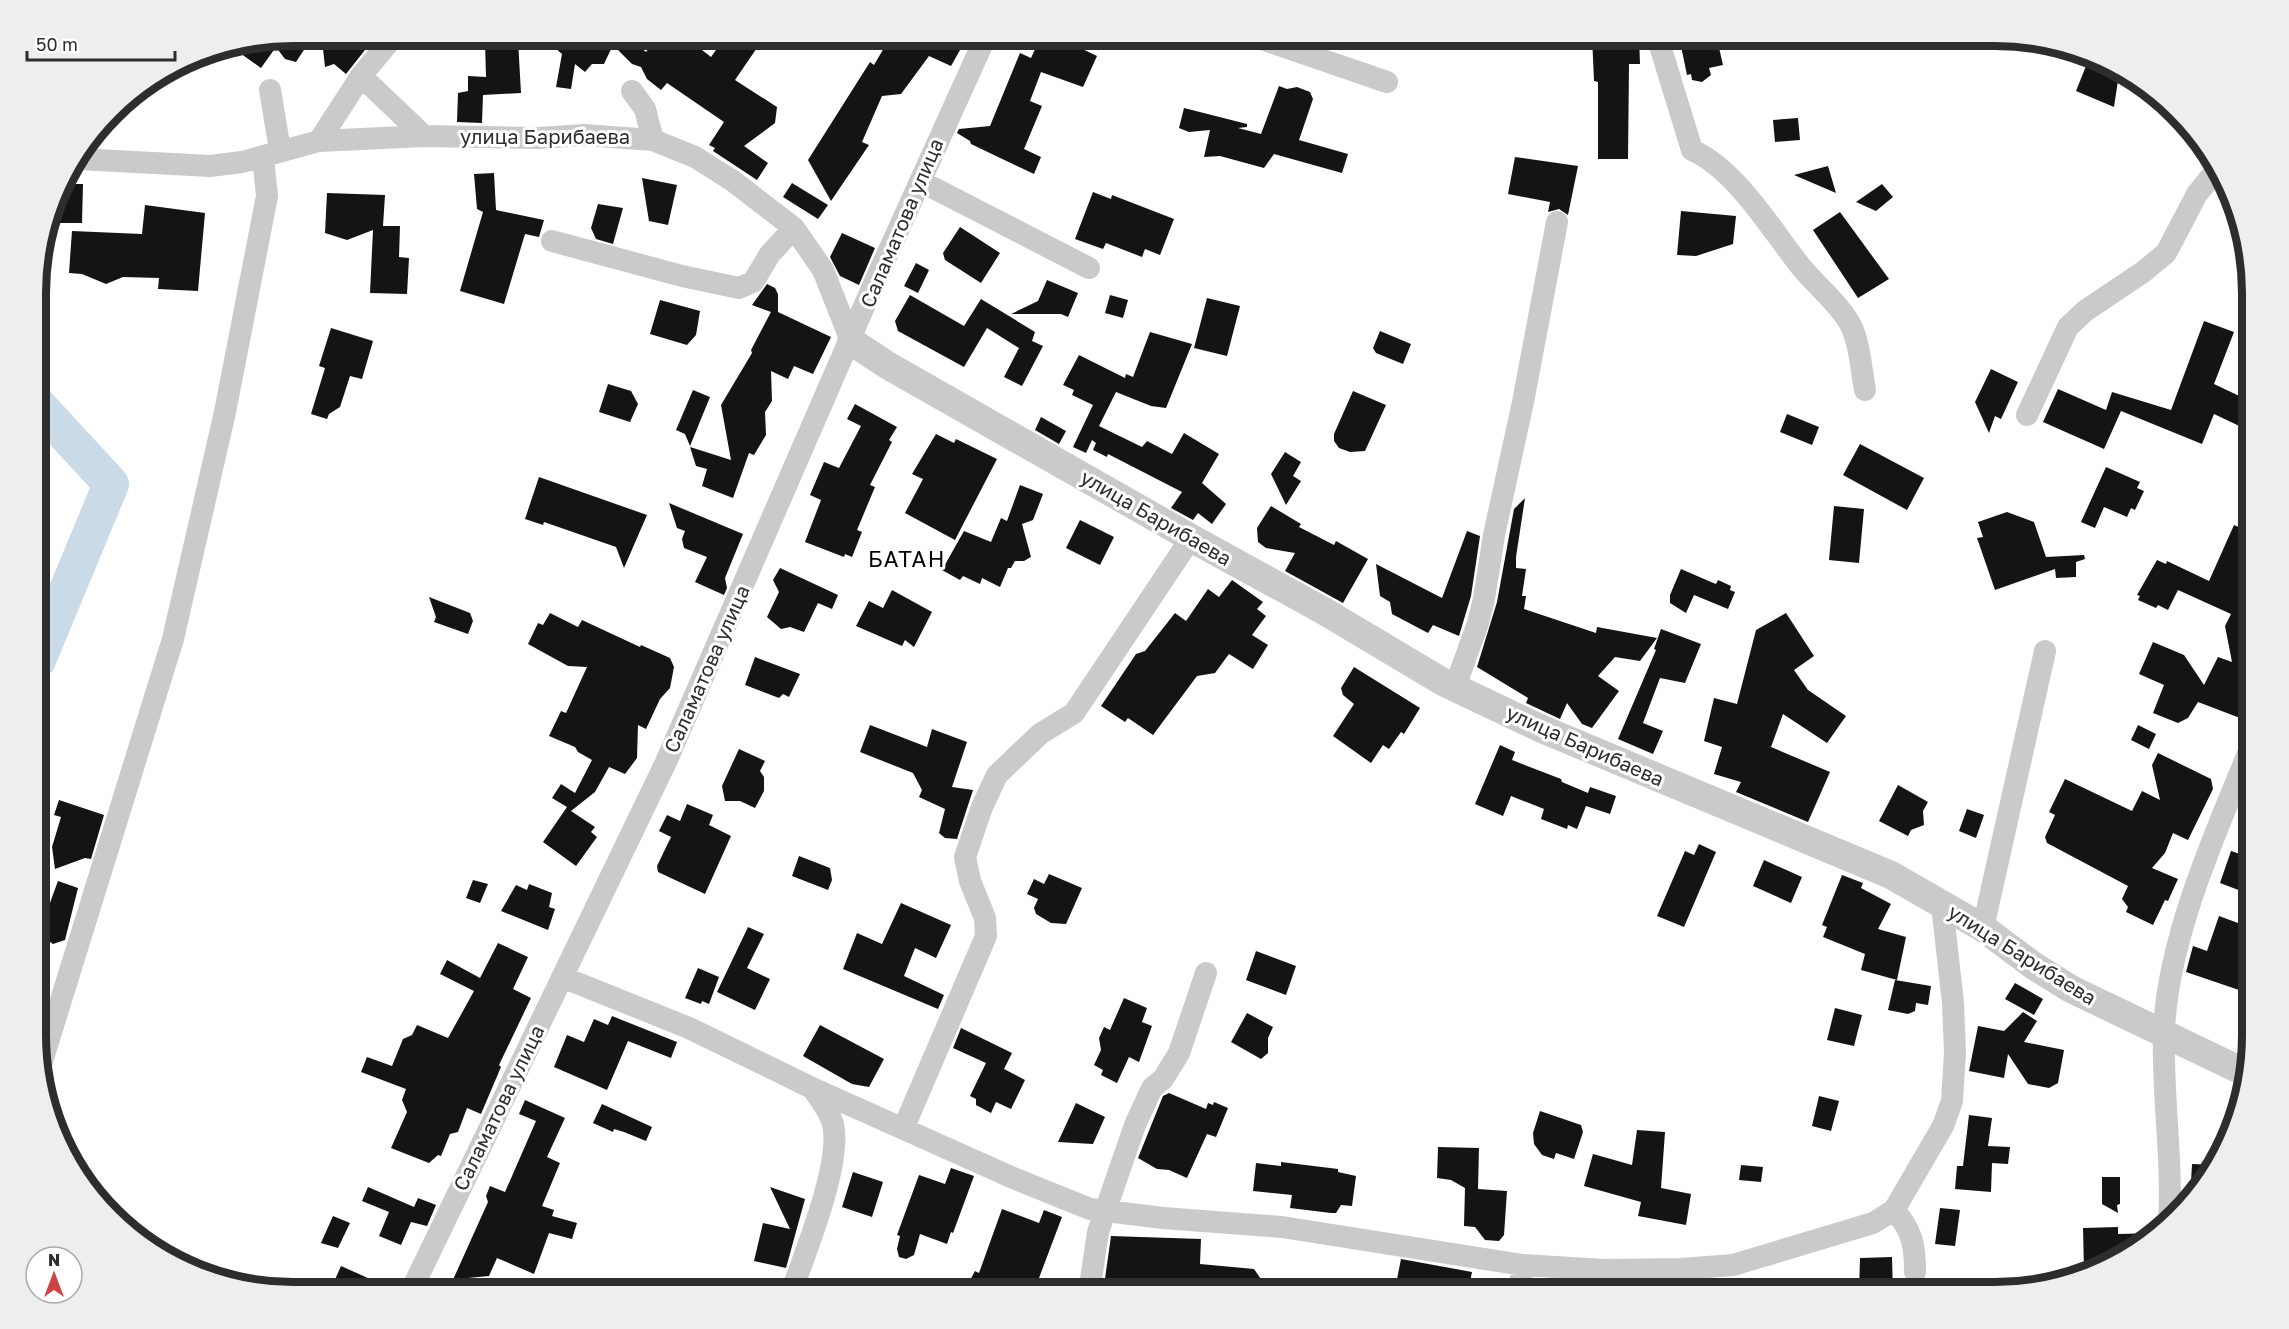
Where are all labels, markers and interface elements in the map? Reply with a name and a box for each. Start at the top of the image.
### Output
scale bar [27,24,176,62]
text: 50 m [36,33,78,55]
street label: улица Барибаева [460,124,630,148]
street label: Саламатова улица [855,135,948,311]
street label: улица Барибаева [1077,464,1236,570]
district label: БАТАН [868,545,946,572]
street label: Саламатова улица [658,581,754,756]
street label: улица Барибаева [1503,700,1668,791]
street label: улица Барибаева [1944,899,2101,1009]
street label: Саламатова улица [448,1021,549,1194]
north arrow [24,1245,84,1305]
text: N [48,1250,60,1270]

